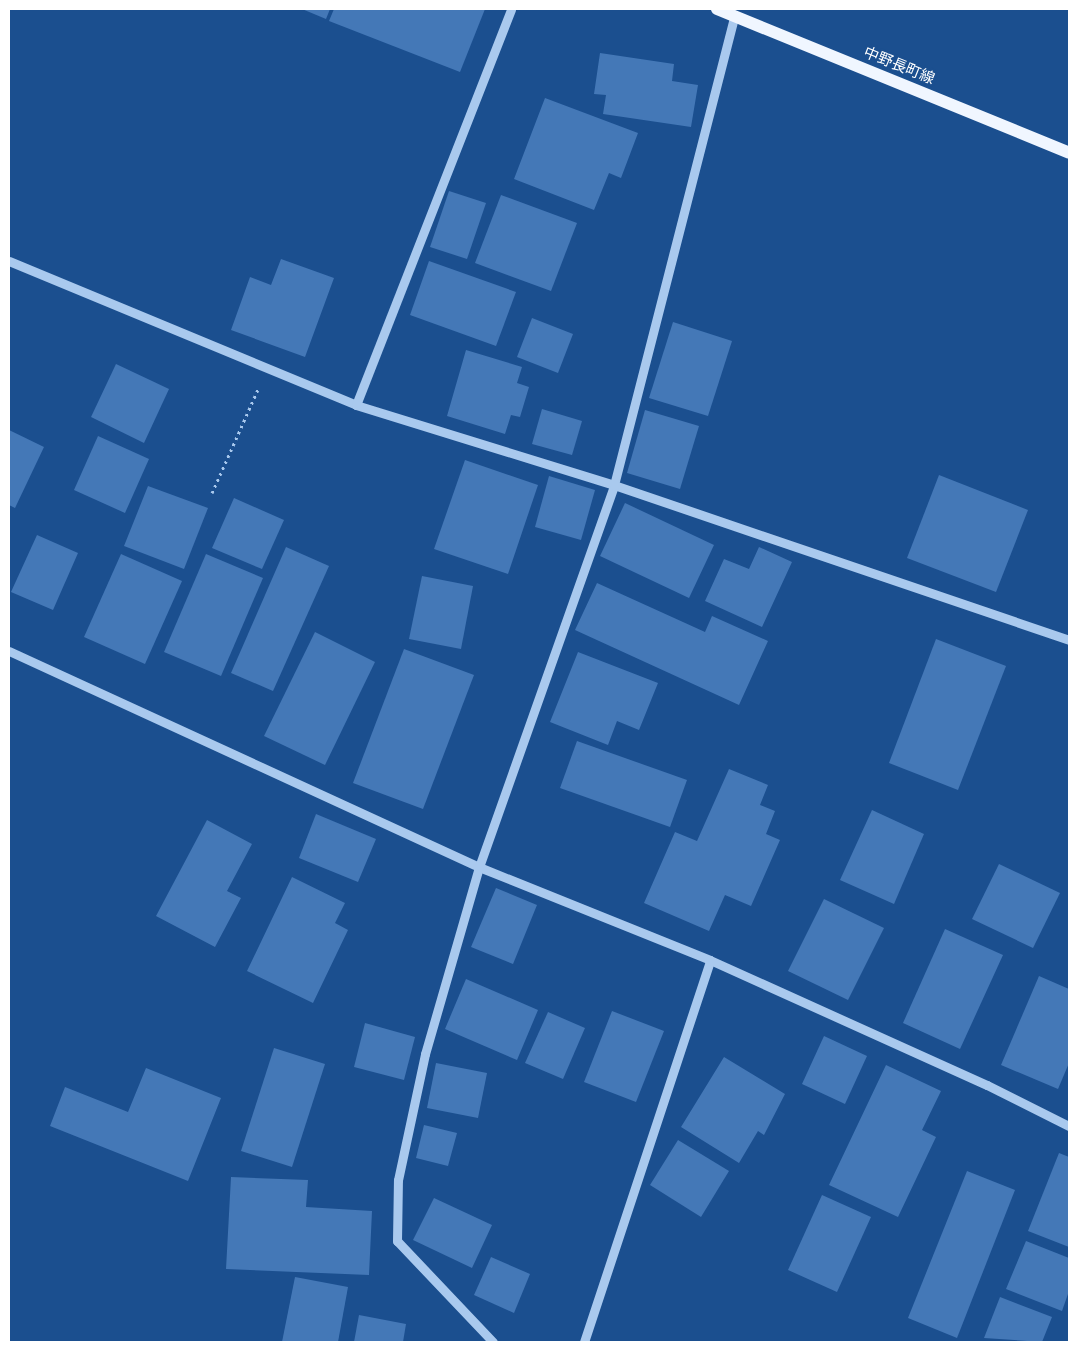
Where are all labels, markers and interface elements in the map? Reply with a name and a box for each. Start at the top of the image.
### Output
street label: 中野長町線 [861,44,937,88]

